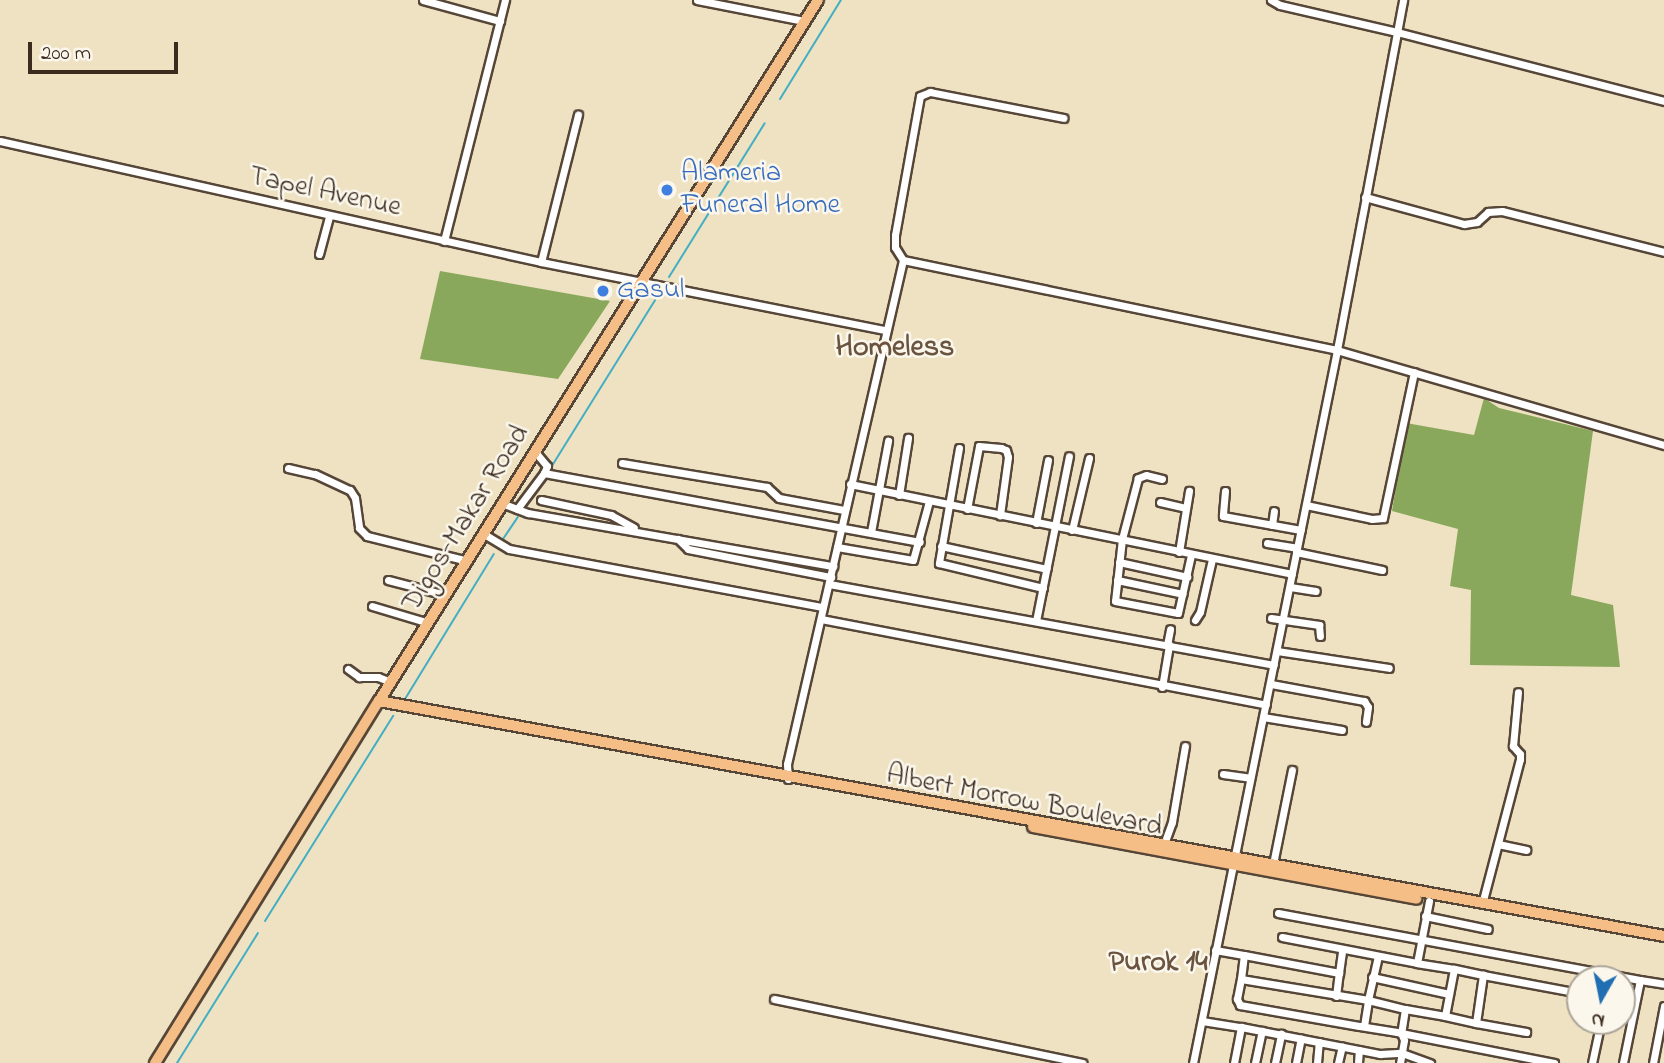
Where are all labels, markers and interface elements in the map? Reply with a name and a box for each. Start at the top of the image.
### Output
scale bar [32,28,182,72]
text: 200 m [41,39,91,69]
place label: Alameria Funeral Home [681,157,840,223]
street label: Tapel Avenue [246,161,404,225]
marker: Alameria Funeral Home [659,182,675,198]
place label: Gasul [617,274,685,308]
marker: Gasul [595,283,611,299]
district label: Homeless [836,330,954,366]
street label: Digos-Makar Road [396,420,538,618]
street label: Albert Morrow Boulevard [883,759,1165,845]
district label: Purok 14 [1108,945,1208,981]
north arrow [1566,965,1636,1035]
text: N [1590,1005,1606,1034]

